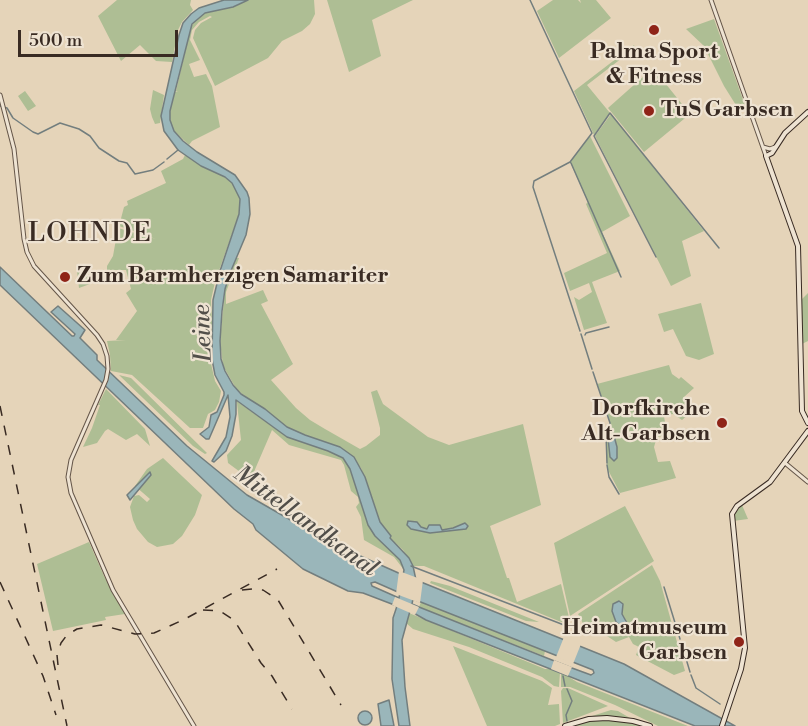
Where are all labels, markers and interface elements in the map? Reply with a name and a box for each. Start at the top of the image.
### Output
scale bar [21,18,182,56]
marker: Palma Sport & Fitness [647,23,661,37]
text: 500 m [29,29,82,52]
place label: Palma Sport & Fitness [590,40,718,92]
place label: TuS Garbsen [661,98,793,124]
marker: TuS Garbsen [642,104,656,118]
district label: LOHNDE [28,219,152,251]
place label: Zum Barmherzigen Samariter [77,264,389,290]
marker: Zum Barmherzigen Samariter [58,270,72,284]
water label: Leine [189,304,219,362]
place label: Dorfkirche Alt-Garbsen [582,397,710,448]
marker: Dorfkirche Alt-Garbsen [715,416,729,430]
water label: Mittellandkanal [227,460,383,584]
place label: Heimatmuseum Garbsen [562,616,727,668]
marker: Heimatmuseum Garbsen [732,635,746,649]

